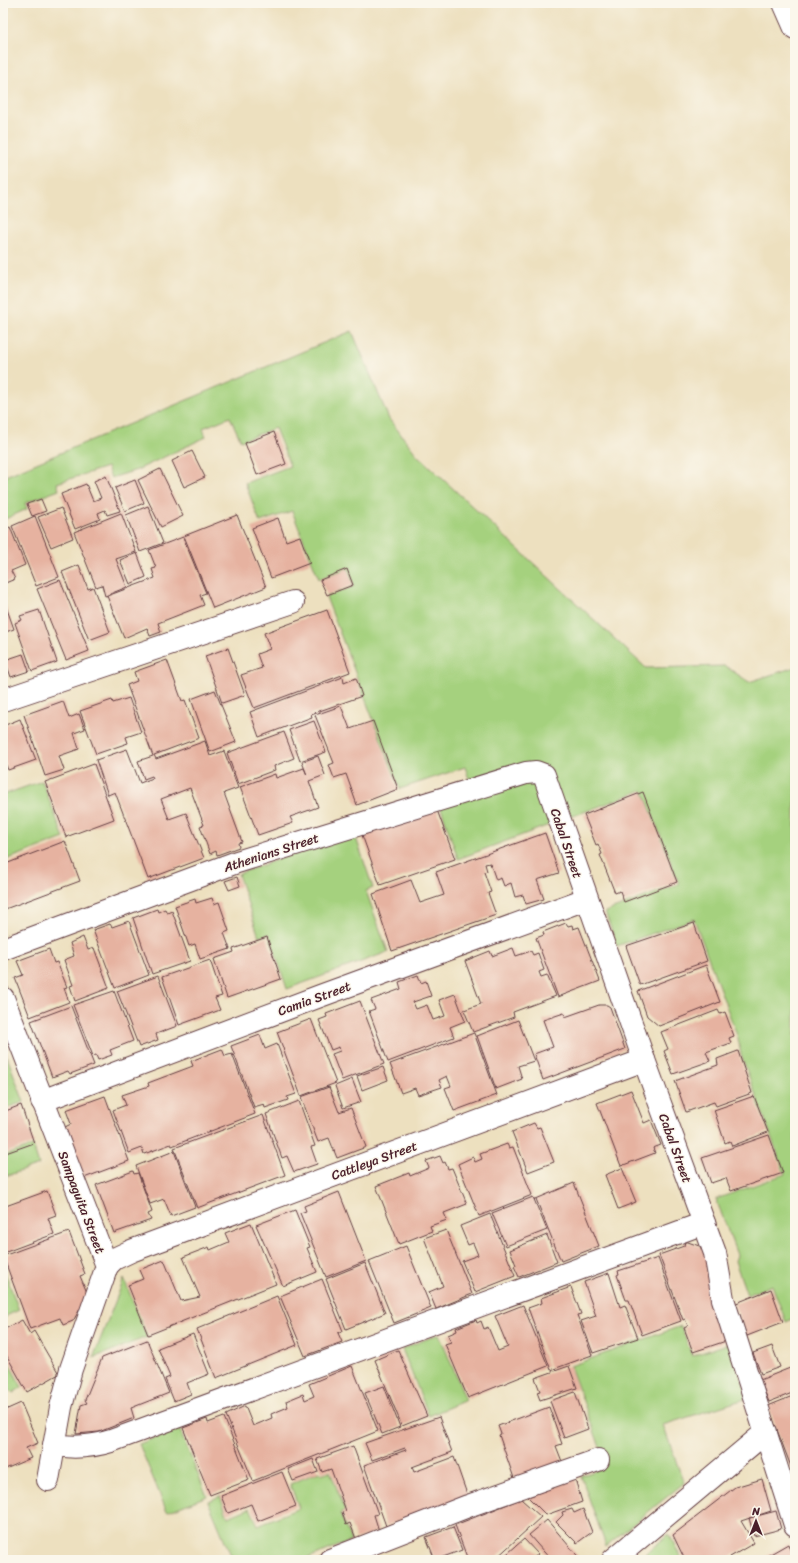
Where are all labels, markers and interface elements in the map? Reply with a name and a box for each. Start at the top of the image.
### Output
street label: Cabal Street [544,805,589,882]
street label: Athenians Street [220,826,322,879]
street label: Camia Street [274,975,354,1022]
street label: Cabal Street [652,1110,699,1187]
street label: Cattleya Street [328,1134,421,1187]
street label: Sampaguita Street [51,1147,112,1257]
north arrow [736,1501,776,1541]
text: N [751,1502,760,1521]

